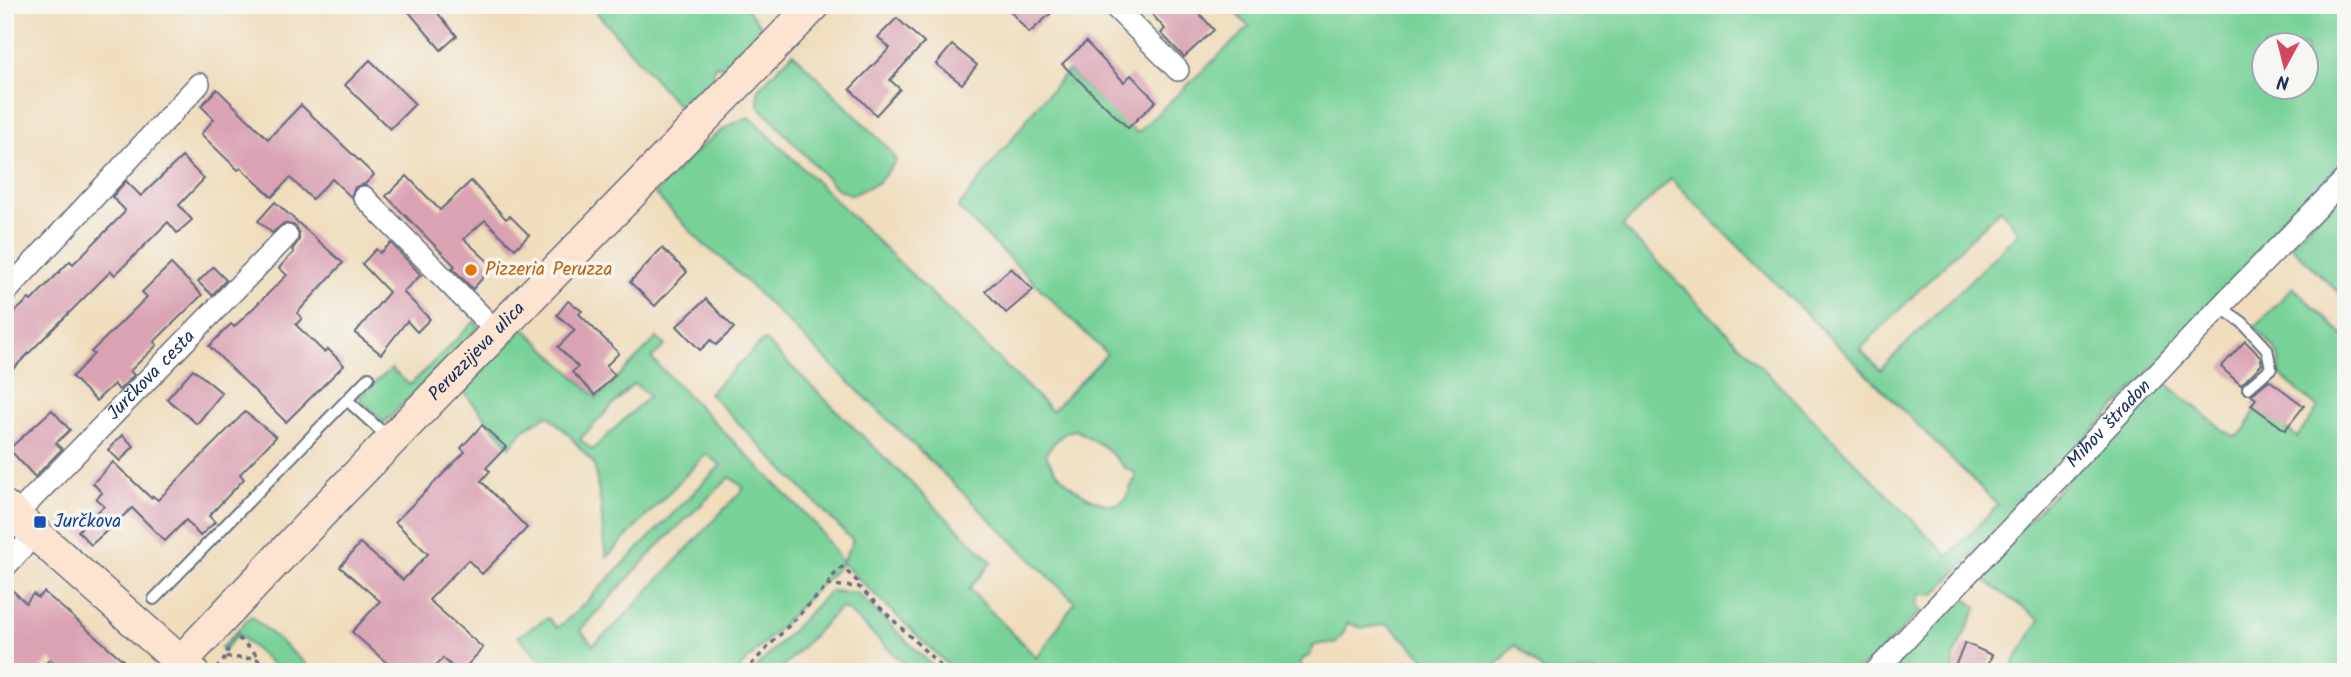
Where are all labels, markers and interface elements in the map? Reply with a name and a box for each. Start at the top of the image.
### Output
north arrow [2250,32,2320,102]
text: N [2275,65,2291,97]
place label: Pizzeria Peruzza [485,255,612,285]
marker: Pizzeria Peruzza [463,262,479,278]
street label: Peruzzijeva ulica [421,295,533,409]
street label: Jurčkova cesta [100,323,203,428]
street label: Mihov štradon [2060,373,2159,476]
place label: Jurčkova [54,507,121,537]
marker: Jurčkova [32,514,48,530]

